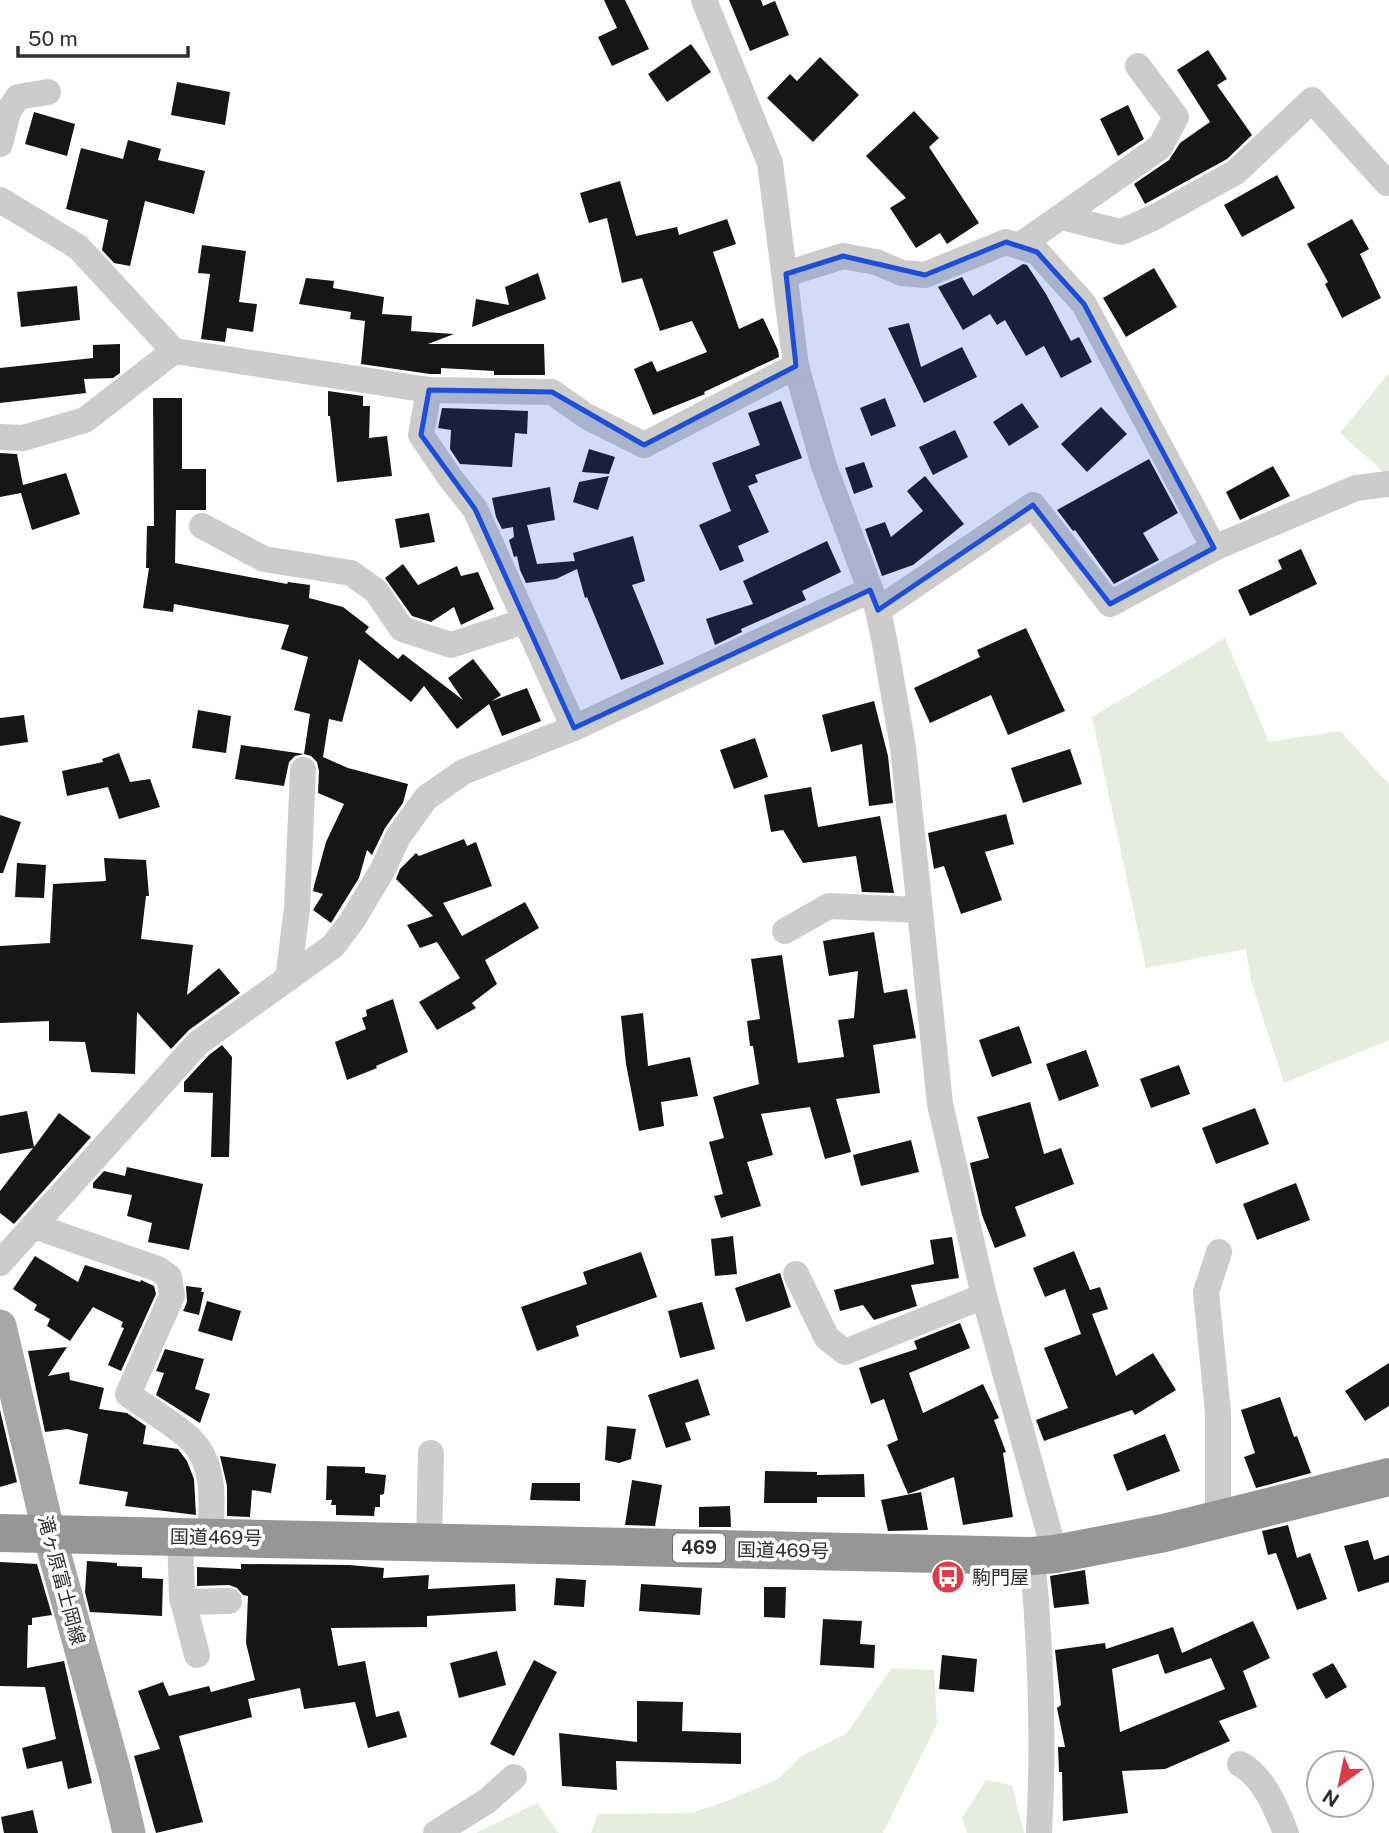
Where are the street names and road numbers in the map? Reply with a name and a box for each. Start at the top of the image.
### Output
street label: 滝ヶ原富士岡線 [34,1513,90,1647]
street label: 国道469号 [170,1525,262,1549]
road number: 469 [673,1534,725,1562]
street label: 国道469号 [737,1538,829,1562]

